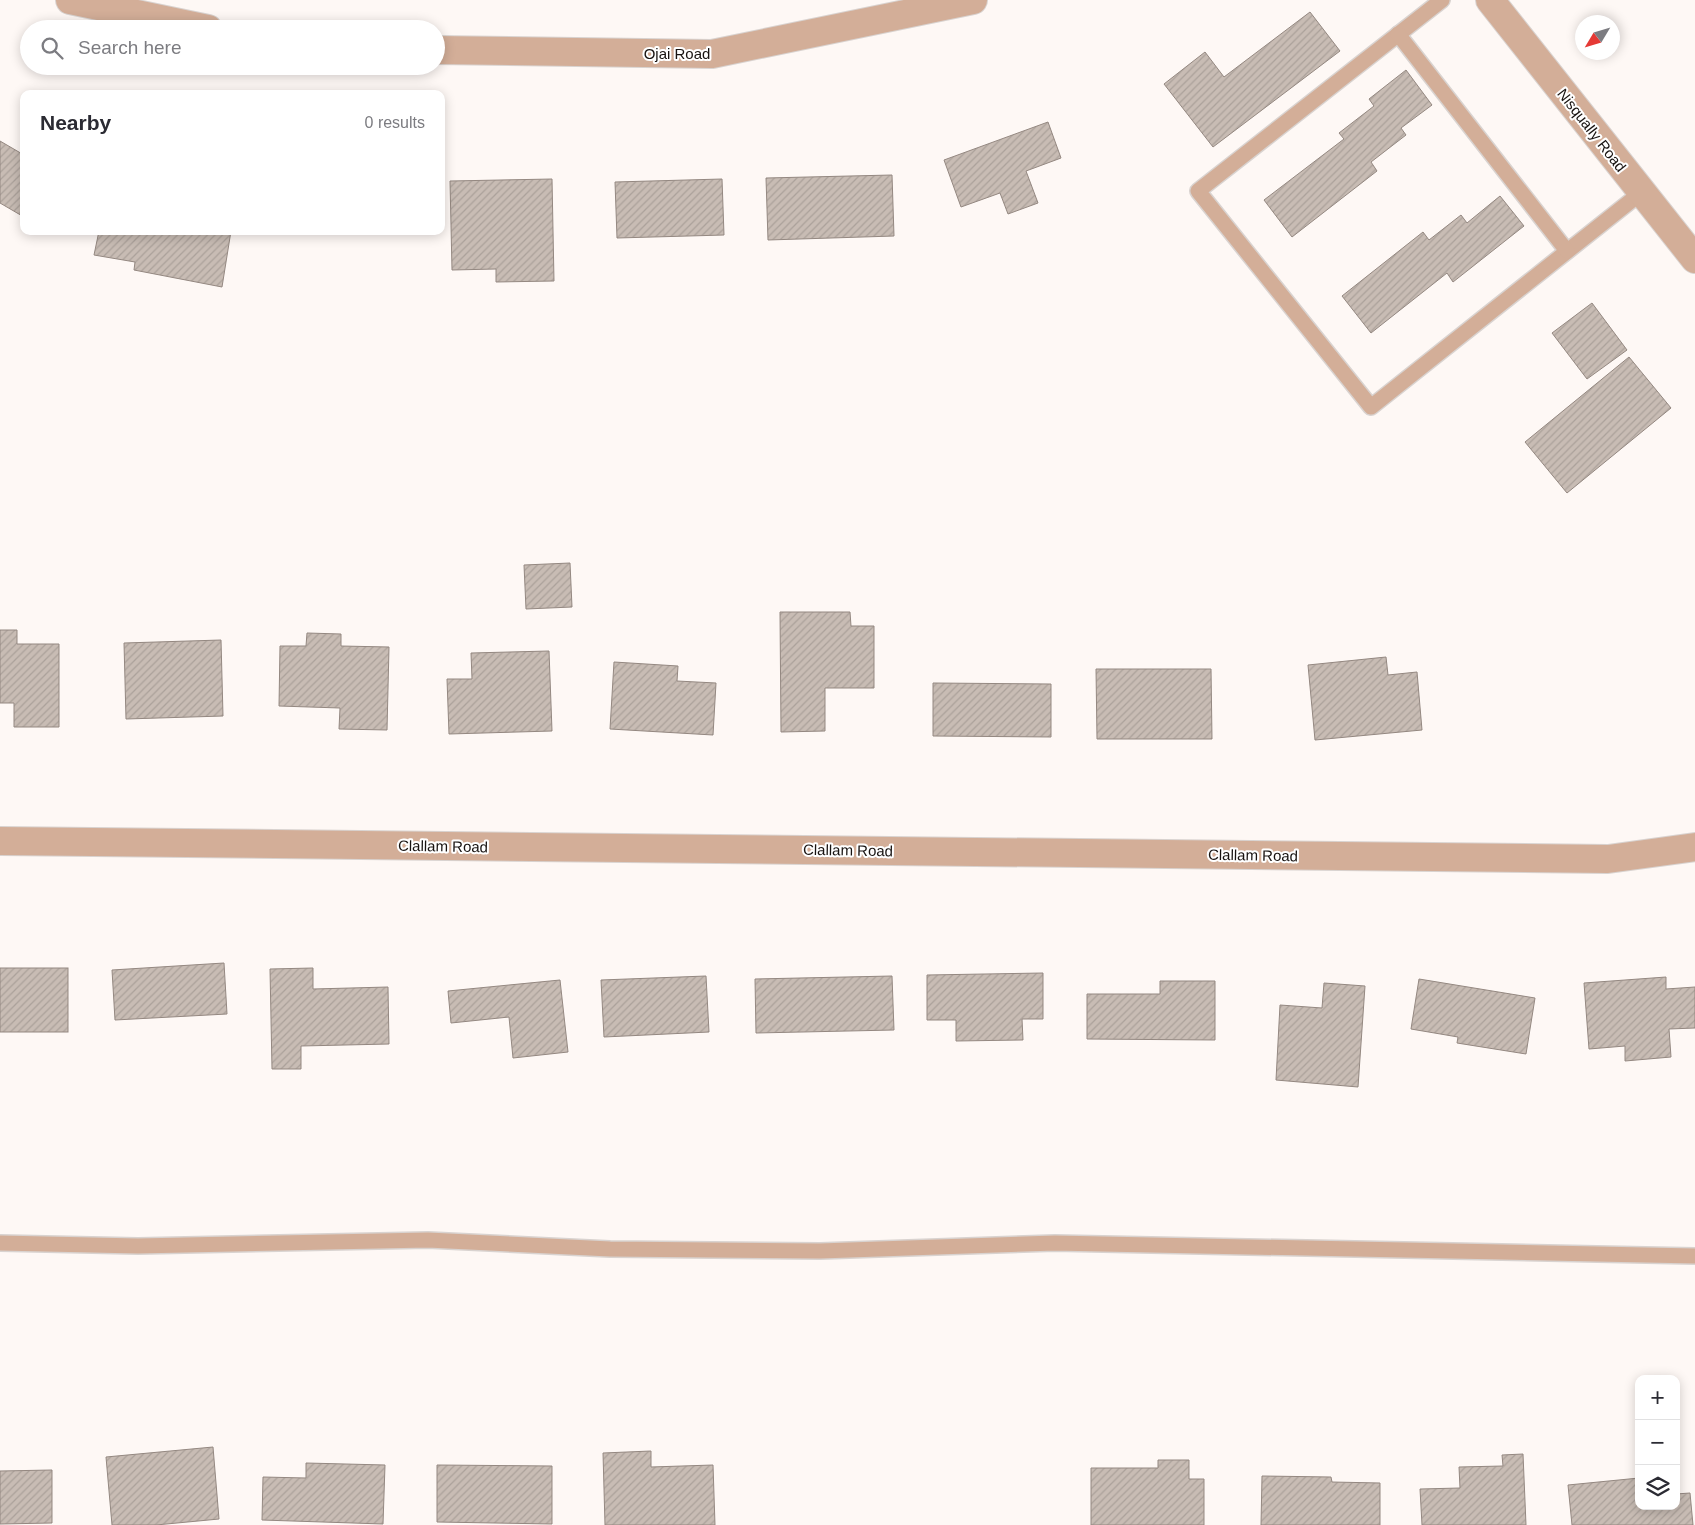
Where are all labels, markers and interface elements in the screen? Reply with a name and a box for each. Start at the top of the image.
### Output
north arrow [1575,15,1620,60]
search box [20,20,445,75]
icon: search [38,34,66,62]
text: Search here [78,37,182,58]
street label: Ojai Road [644,45,710,62]
street label: Nisqually Road [1554,85,1630,175]
text: Nearby [40,111,111,134]
text: 0 results [365,114,425,131]
street label: Clallam Road [398,837,488,855]
street label: Clallam Road [803,841,893,859]
street label: Clallam Road [1208,846,1298,864]
map controls [1635,1375,1680,1510]
button: + [1635,1375,1680,1420]
button: − [1635,1420,1680,1465]
button: layers [1635,1465,1680,1510]

